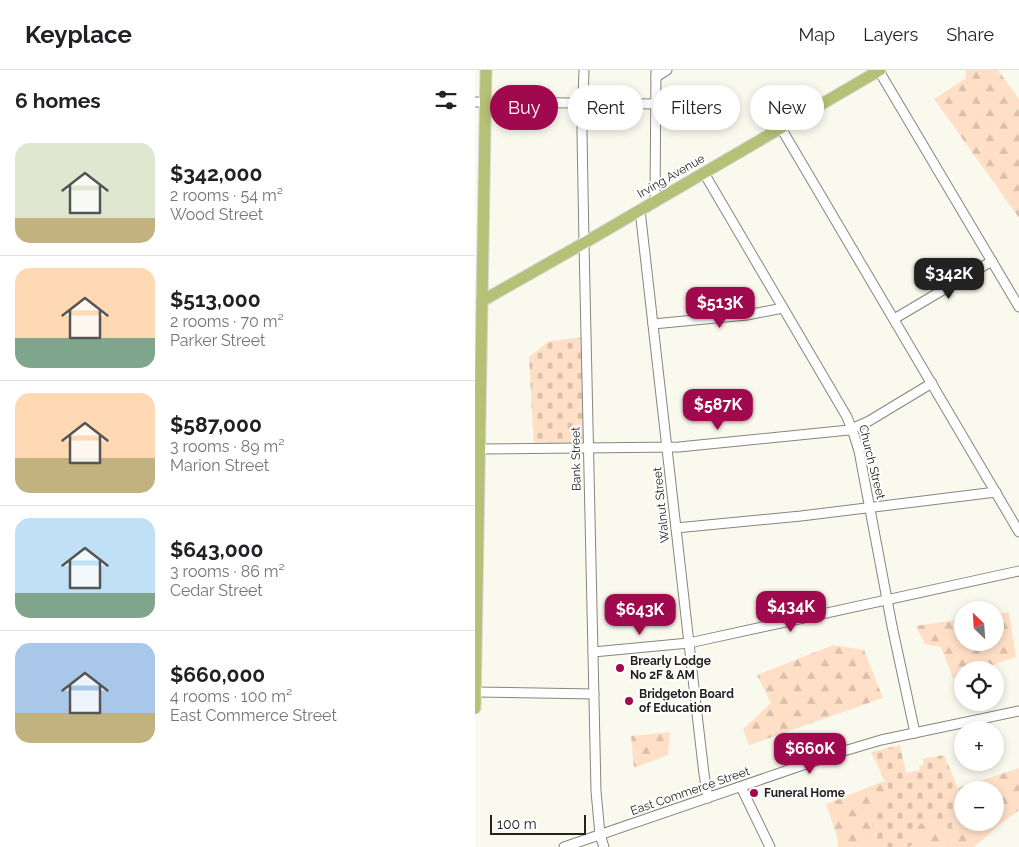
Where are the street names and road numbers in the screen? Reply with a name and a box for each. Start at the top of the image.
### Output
street label: Irving Avenue [635,151,707,201]
street label: Church Street [856,423,888,501]
street label: Bank Street [568,427,584,491]
street label: Walnut Street [650,466,672,544]
street label: East Commerce Street [629,764,751,818]

